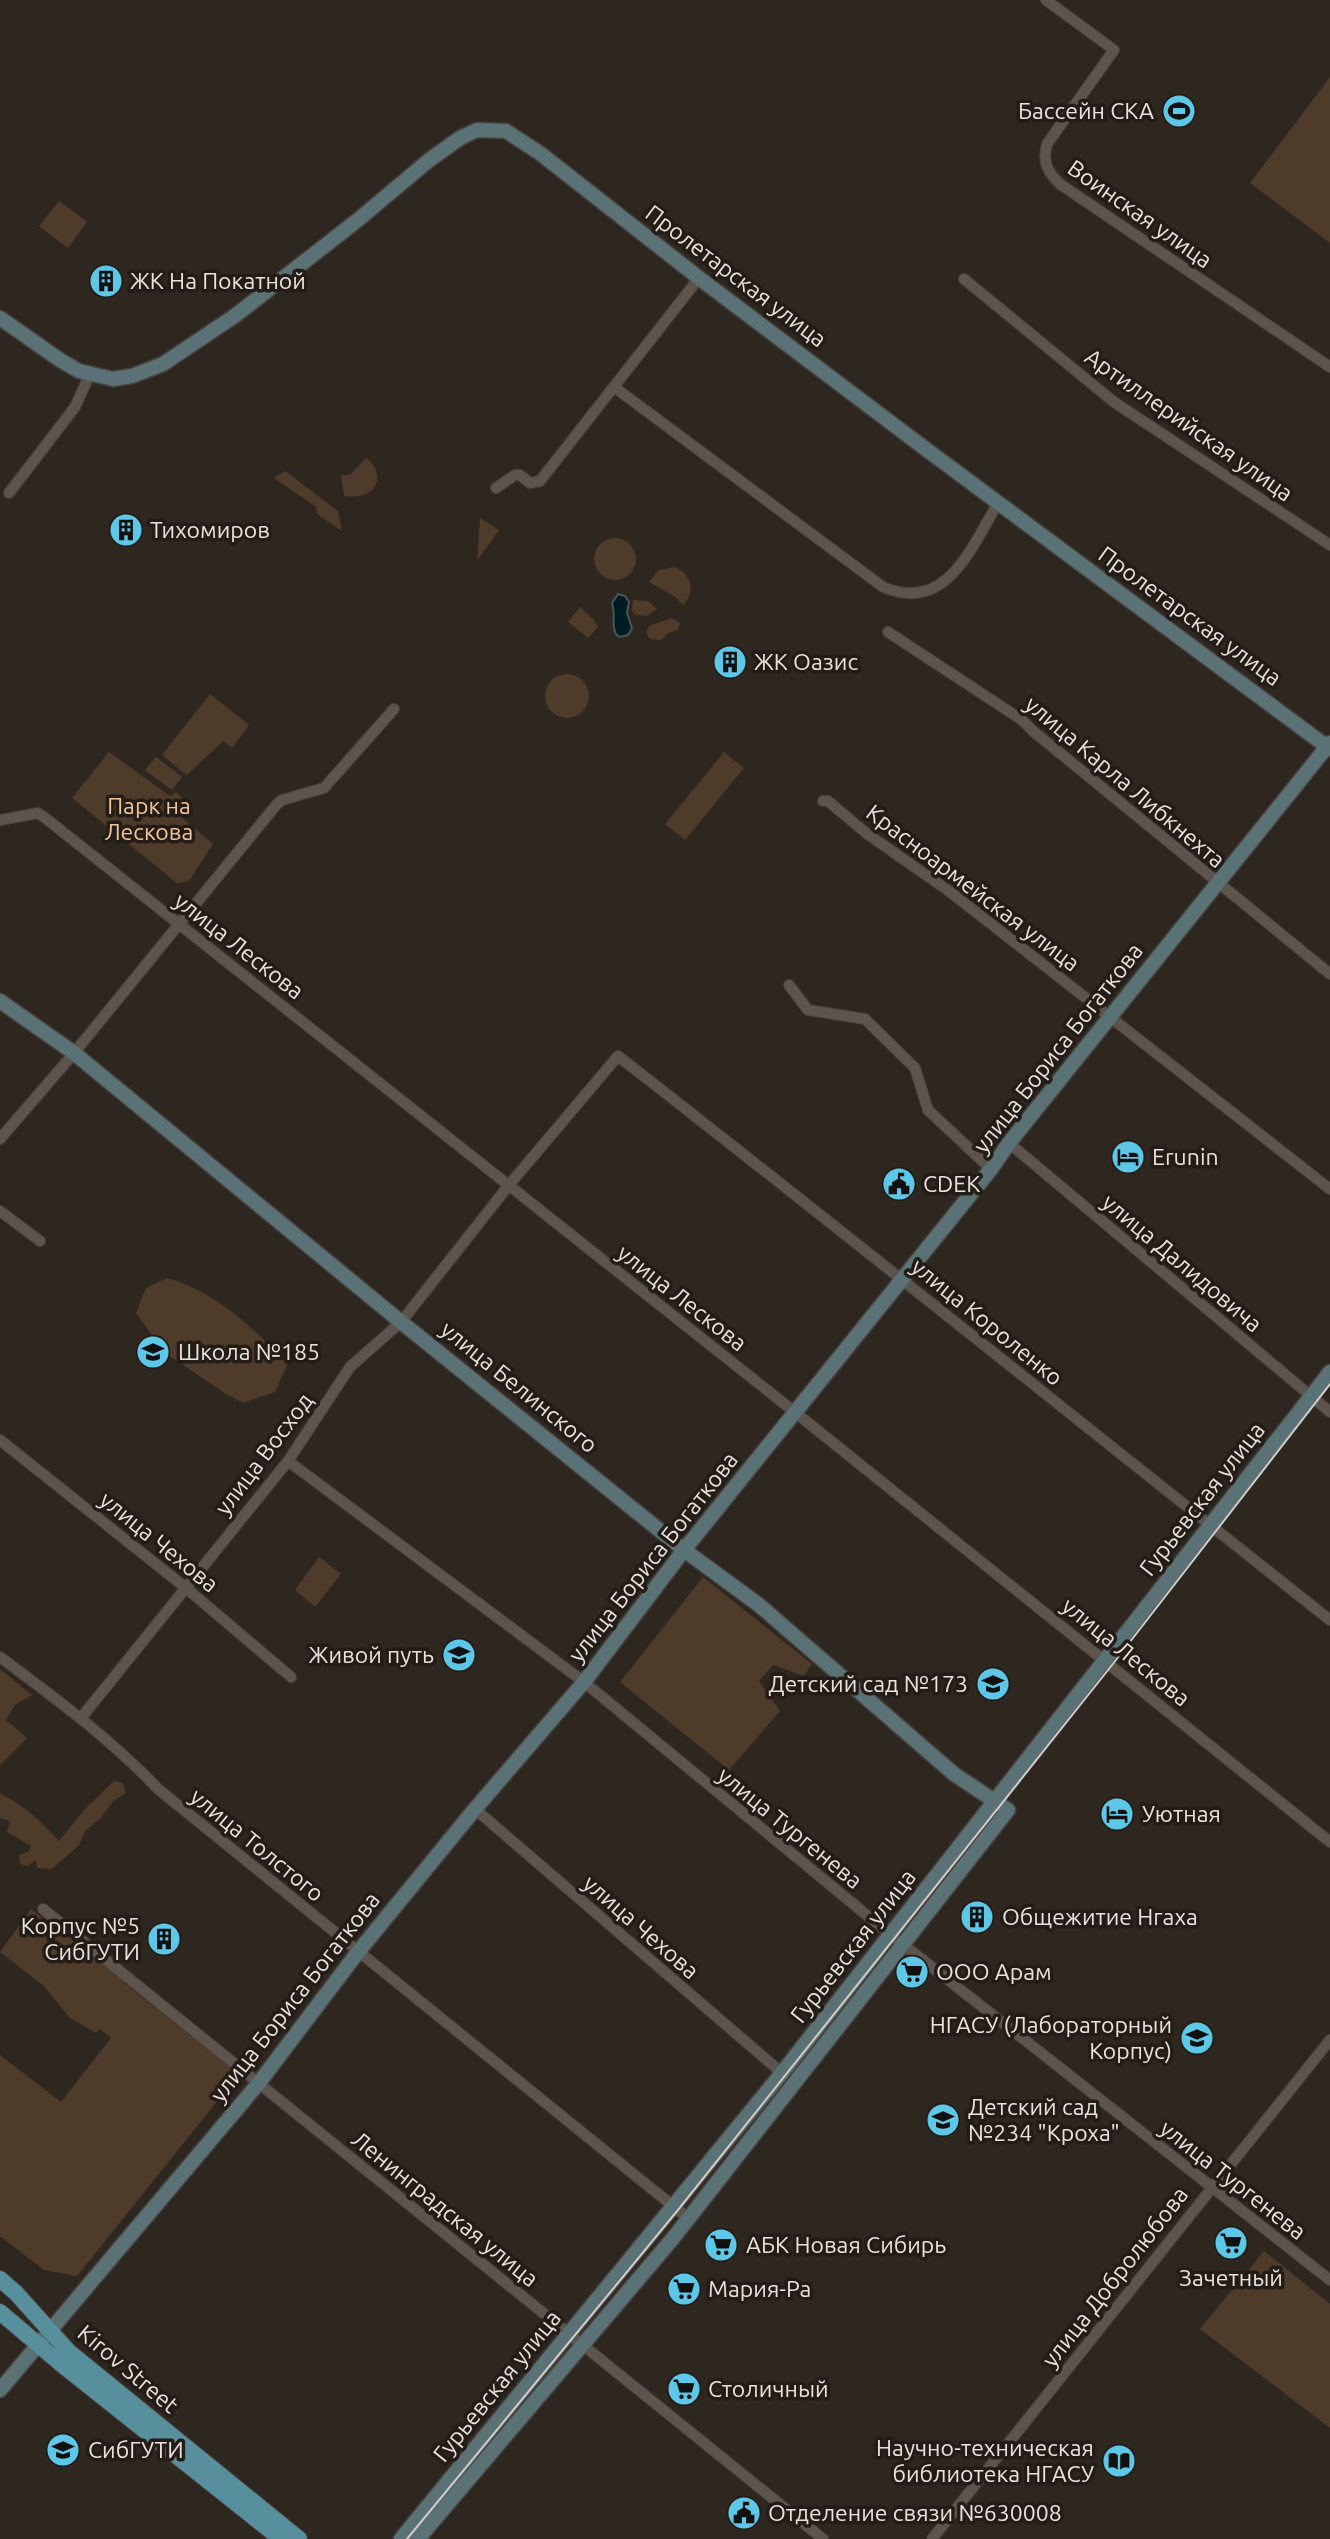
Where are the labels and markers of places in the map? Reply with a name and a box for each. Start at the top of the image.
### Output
sports icon: Бассейн СКА [1160,92,1198,130]
place label: Бассейн СКА [1018,98,1154,123]
building icon: ЖК На Покатной [87,262,125,300]
place label: ЖК На Покатной [130,268,306,293]
building icon: Тихомиров [107,511,145,549]
place label: Тихомиров [150,517,270,542]
building icon: ЖК Оазис [711,643,749,681]
place label: ЖК Оазис [754,649,858,674]
hotel icon: Erunin [1109,1138,1147,1176]
place label: Erunin [1152,1144,1219,1169]
public building icon: CDEK [880,1165,918,1203]
place label: CDEK [923,1171,980,1196]
school or university icon: Школа №185 [134,1333,172,1371]
place label: Школа №185 [178,1339,320,1364]
school or university icon: Живой путь [440,1636,478,1674]
place label: Живой путь [309,1642,434,1667]
school or university icon: Детский сад №173 [974,1665,1012,1703]
place label: Детский сад №173 [769,1671,968,1696]
hotel icon: Уютная [1098,1795,1136,1833]
place label: Уютная [1142,1801,1221,1826]
building icon: Общежитие Нгаха [958,1898,996,1936]
place label: Общежитие Нгаха [1002,1904,1198,1929]
place label: Корпус №5 СибГУТИ [21,1913,140,1964]
building icon: Корпус №5 СибГУТИ [145,1920,183,1958]
supermarket icon: ООО Арам [893,1953,931,1991]
place label: ООО Арам [936,1959,1052,1984]
place label: НГАСУ (Лабораторный Корпус) [930,2012,1172,2064]
school or university icon: НГАСУ (Лабораторный Корпус) [1178,2019,1216,2057]
place label: Детский сад №234 "Кроха" [968,2094,1120,2145]
school or university icon: Детский сад №234 "Кроха" [924,2101,962,2139]
supermarket icon: Зачетный [1212,2224,1250,2262]
supermarket icon: АБК Новая Сибирь [702,2226,740,2264]
place label: АБК Новая Сибирь [746,2232,946,2257]
place label: Зачетный [1179,2265,1283,2290]
supermarket icon: Мария-Ра [665,2270,703,2308]
place label: Мария-Ра [708,2276,811,2301]
supermarket icon: Столичный [665,2370,703,2408]
place label: Столичный [708,2376,829,2401]
school or university icon: СибГУТИ [44,2431,82,2469]
place label: Научно-техническая библиотека НГАСУ [876,2435,1094,2486]
place label: СибГУТИ [88,2437,184,2462]
library icon: Научно-техническая библиотека НГАСУ [1100,2442,1138,2480]
public building icon: Отделение связи №630008 [725,2494,763,2532]
place label: Отделение связи №630008 [768,2500,1062,2525]

